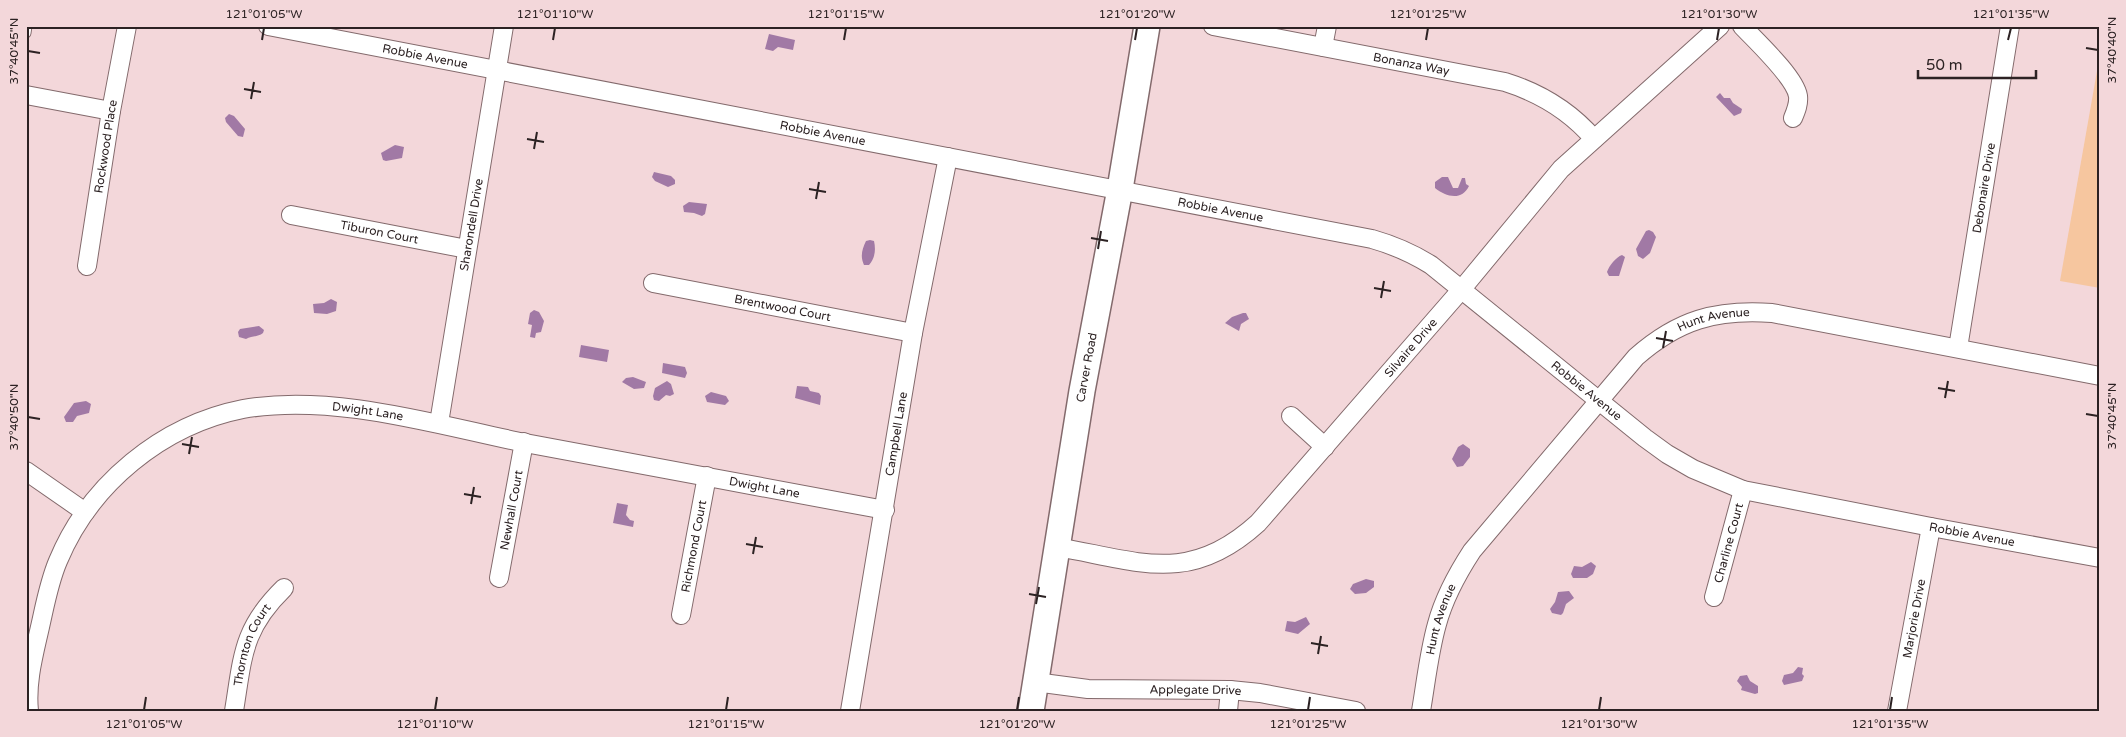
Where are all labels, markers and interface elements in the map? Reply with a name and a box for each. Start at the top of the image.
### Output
text: 121°01'05"W [225,7,303,21]
text: 121°01'10"W [516,7,594,21]
text: 121°01'15"W [807,7,885,21]
text: 121°01'20"W [1098,7,1176,21]
text: 121°01'25"W [1389,7,1467,21]
text: 121°01'30"W [1680,7,1758,21]
text: 121°01'35"W [1972,7,2050,21]
text: 37°40'40"N [2105,17,2119,83]
text: 37°40'45"N [7,18,21,84]
street label: Robbie Avenue [381,41,469,71]
scale bar [1918,48,2036,80]
street label: Bonanza Way [1372,50,1451,78]
text: 50 m [1926,56,1963,74]
street label: Rockwood Place [91,98,120,194]
street label: Robbie Avenue [779,118,867,148]
street label: Debonaire Drive [1970,142,1998,234]
street label: Sharondell Drive [457,177,486,272]
street label: Robbie Avenue [1176,195,1265,225]
street label: Tiburon Court [339,218,420,247]
street label: Brentwood Court [733,292,832,324]
street label: Hunt Avenue [1675,305,1750,334]
street label: Silvaire Drive [1381,315,1440,380]
street label: Carver Road [1073,331,1100,403]
street label: Robbie Avenue [1548,358,1625,424]
text: 37°40'45"N [2105,383,2119,449]
text: 37°40'50"N [7,384,21,450]
street label: Campbell Lane [882,391,910,477]
street label: Dwight Lane [332,399,405,424]
street label: Newhall Court [497,469,526,551]
street label: Dwight Lane [728,474,801,501]
street label: Richmond Court [678,499,709,593]
street label: Charline Court [1711,501,1746,584]
street label: Robbie Avenue [1928,520,2016,549]
street label: Marjorie Drive [1900,578,1928,659]
street label: Hunt Avenue [1423,581,1459,656]
street label: Thornton Court [231,601,274,687]
street label: Applegate Drive [1149,682,1242,698]
text: 121°01'05"W [105,717,183,731]
text: 121°01'10"W [396,717,474,731]
text: 121°01'15"W [687,717,765,731]
text: 121°01'20"W [978,717,1056,731]
text: 121°01'25"W [1269,717,1347,731]
text: 121°01'30"W [1560,717,1638,731]
text: 121°01'35"W [1851,717,1929,731]

